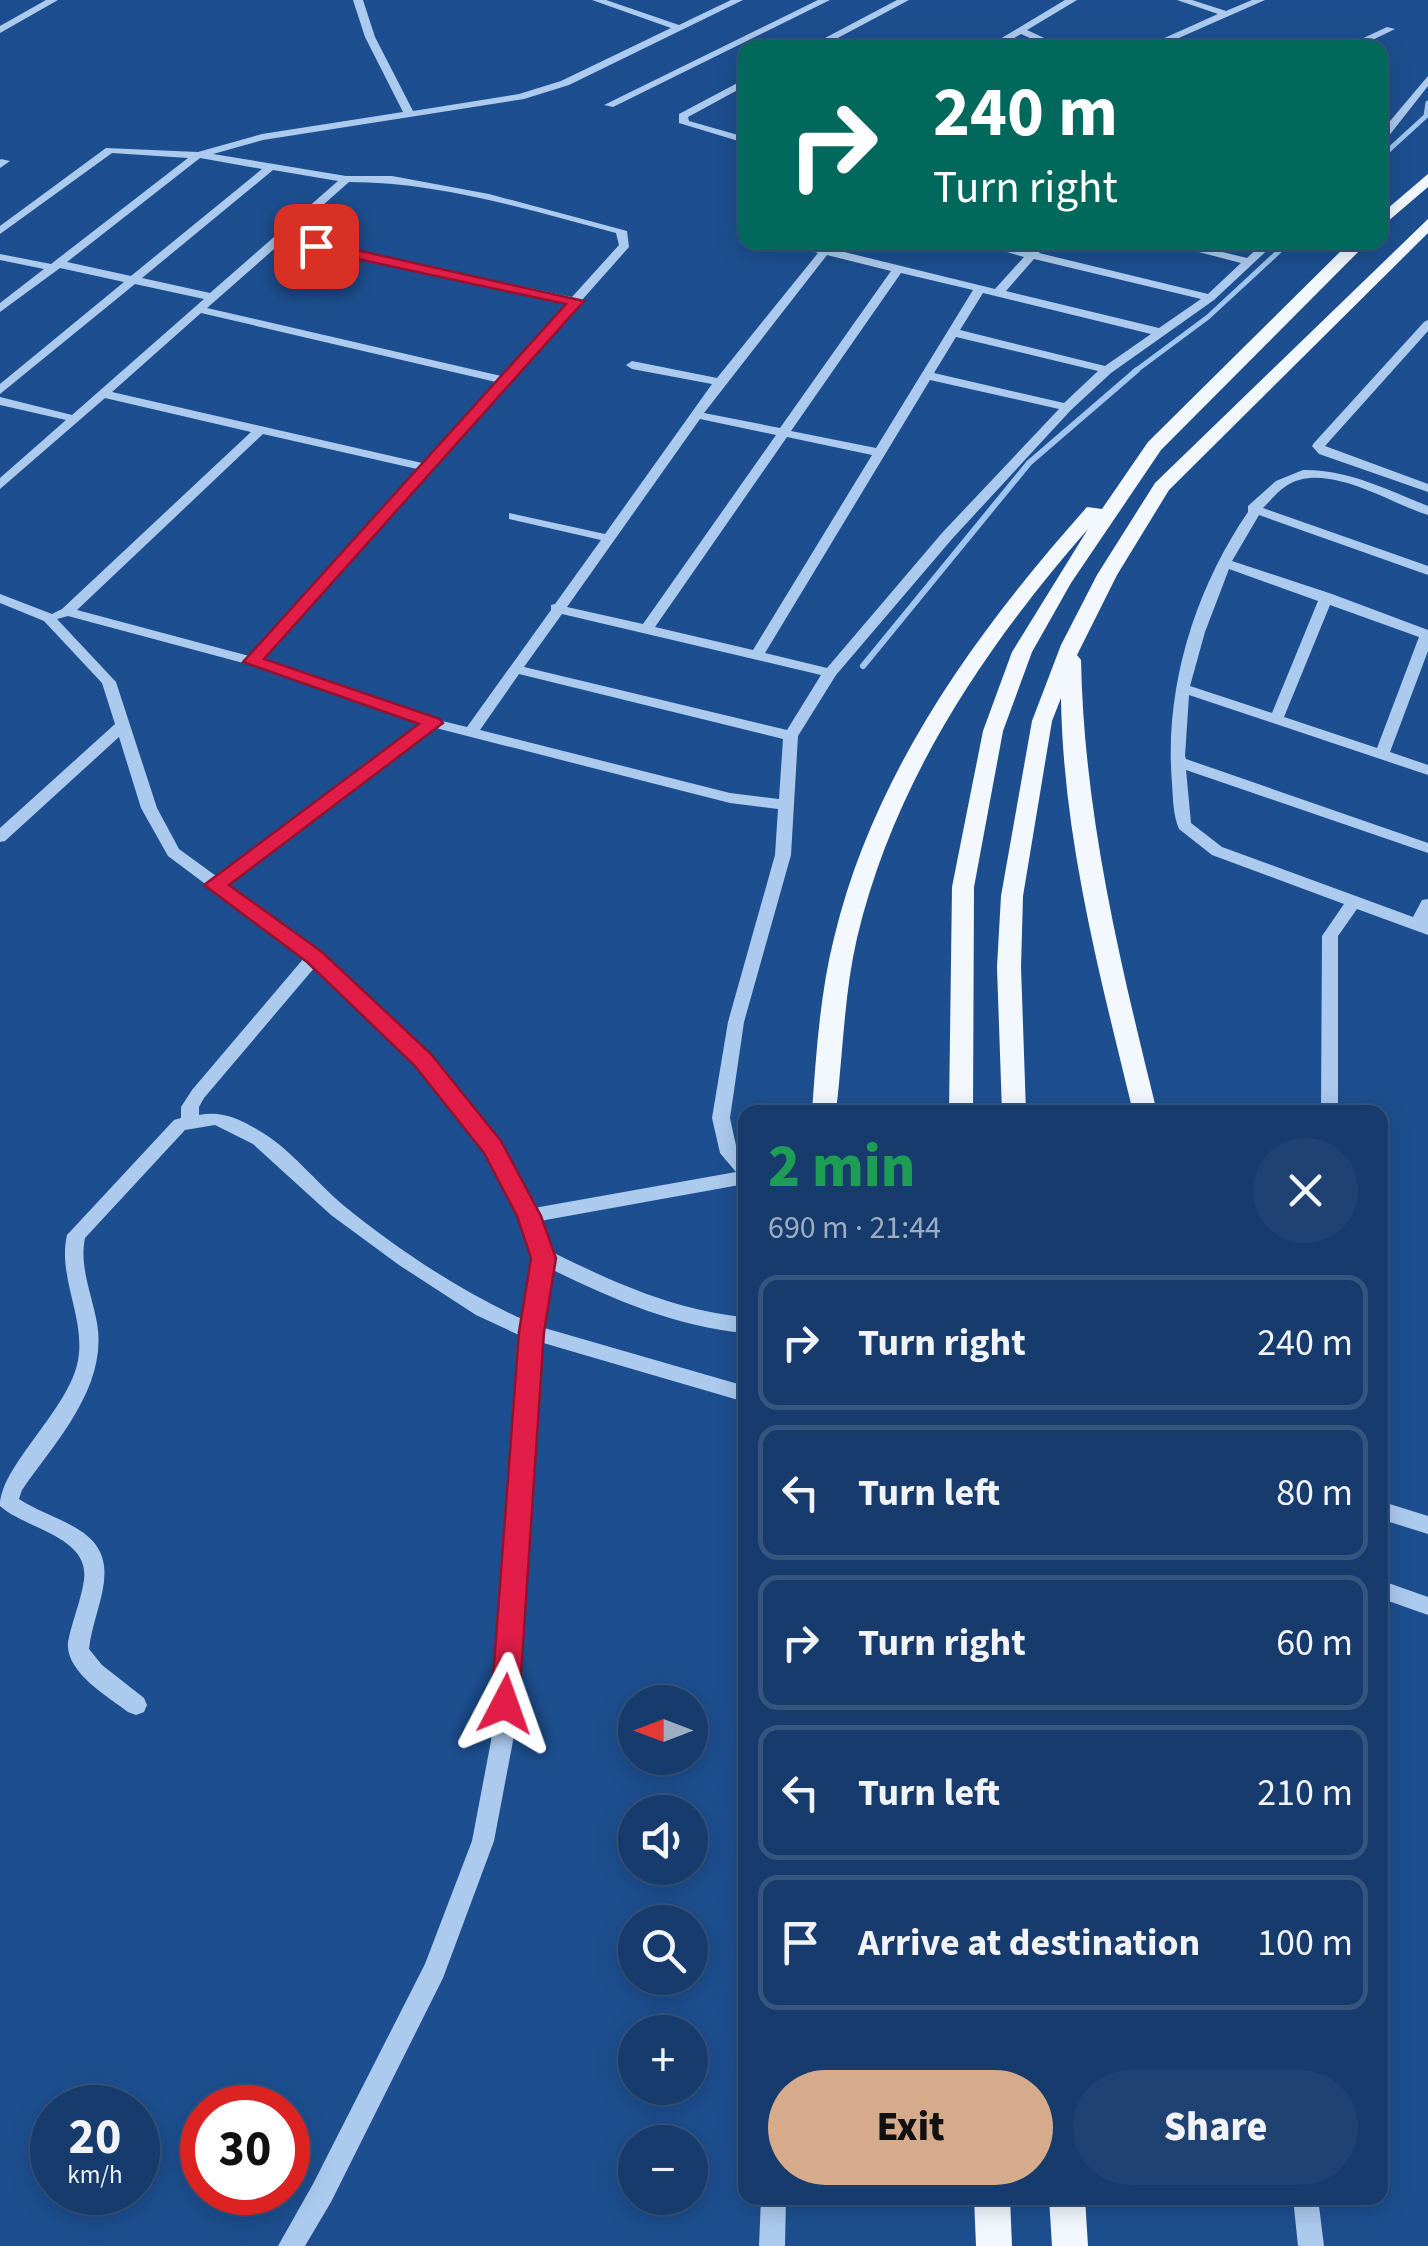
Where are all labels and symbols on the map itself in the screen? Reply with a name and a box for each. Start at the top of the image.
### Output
pin [274,204,359,289]
position arrow [453,1652,557,1756]
north arrow [618,1685,708,1775]
speed limit sign: 30 [180,2085,310,2215]

